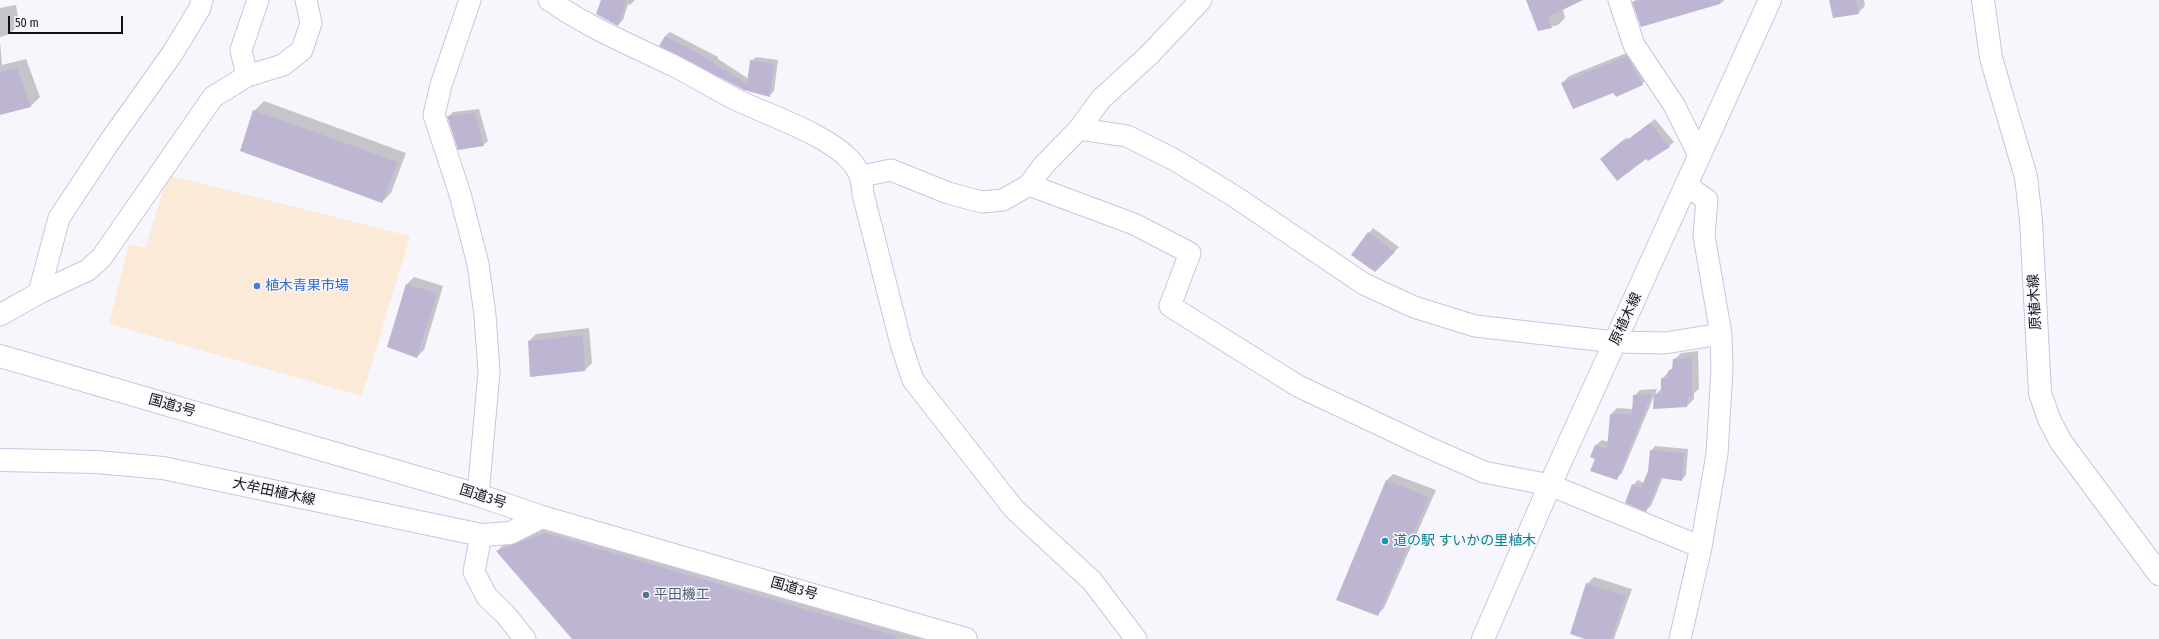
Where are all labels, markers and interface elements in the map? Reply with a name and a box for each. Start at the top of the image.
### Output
scale bar [10,8,125,34]
text: 50 m [15,16,39,30]
street label: 原植木線 [2025,274,2045,330]
place label: 植木青果市場 [265,278,349,294]
marker: 植木青果市場 [252,281,262,291]
street label: 原植木線 [1607,290,1645,348]
street label: 国道3号 [146,391,198,421]
street label: 大牟田植木線 [231,475,317,509]
street label: 国道3号 [457,482,509,512]
place label: 道の駅 すいかの里植木 [1393,533,1536,549]
marker: 道の駅 すいかの里植木 [1380,536,1390,546]
street label: 国道3号 [768,574,820,604]
place label: 平田機工 [654,587,710,603]
marker: 平田機工 [641,590,651,600]

